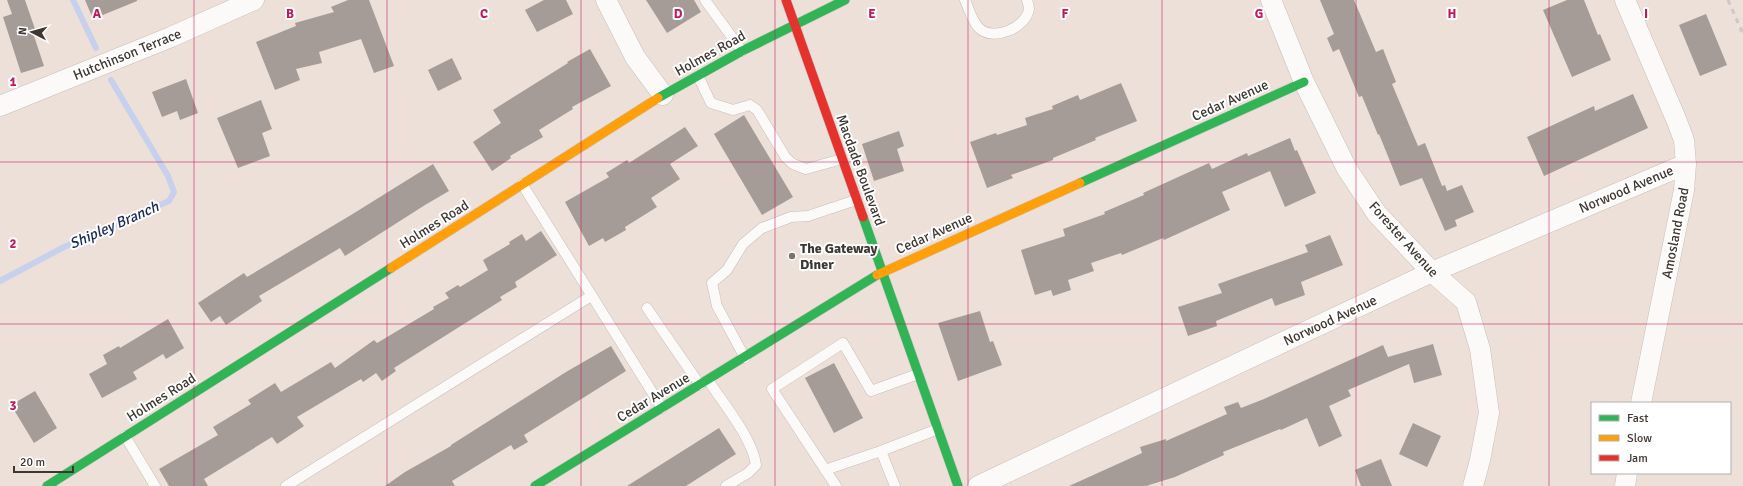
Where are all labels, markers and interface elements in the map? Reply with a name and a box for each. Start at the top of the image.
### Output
text: A [93,6,102,22]
text: B [286,6,294,22]
text: C [480,6,488,22]
text: D [674,6,683,22]
text: E [868,6,876,22]
text: F [1062,6,1069,22]
text: G [1255,6,1263,22]
text: H [1448,6,1456,22]
text: I [1644,6,1648,22]
north arrow [12,12,52,52]
street label: Hutchinson Terrace [71,25,184,84]
text: N [16,27,29,35]
street label: Holmes Road [672,27,749,80]
text: 1 [9,74,17,90]
street label: Cedar Avenue [1189,76,1271,125]
street label: Macdade Boulevard [833,112,889,228]
street label: Norwood Avenue [1576,162,1676,217]
street label: Amosland Road [1658,186,1693,280]
water label: Shipley Branch [67,197,162,253]
street label: Holmes Road [397,197,472,252]
street label: Forester Avenue [1365,198,1442,281]
street label: Cedar Avenue [893,209,975,258]
text: 2 [9,236,17,252]
place label: The Gateway Diner [800,240,878,273]
marker: The Gateway Diner [787,251,797,261]
street label: Norwood Avenue [1281,291,1380,350]
street label: Cedar Avenue [614,369,693,426]
street label: Holmes Road [124,370,199,425]
text: 3 [9,398,17,414]
legend [1591,402,1731,474]
text: Fast [1627,411,1648,426]
text: Slow [1627,431,1652,446]
scale bar [14,448,73,474]
text: Jam [1627,451,1648,466]
text: 20 m [20,455,45,470]

